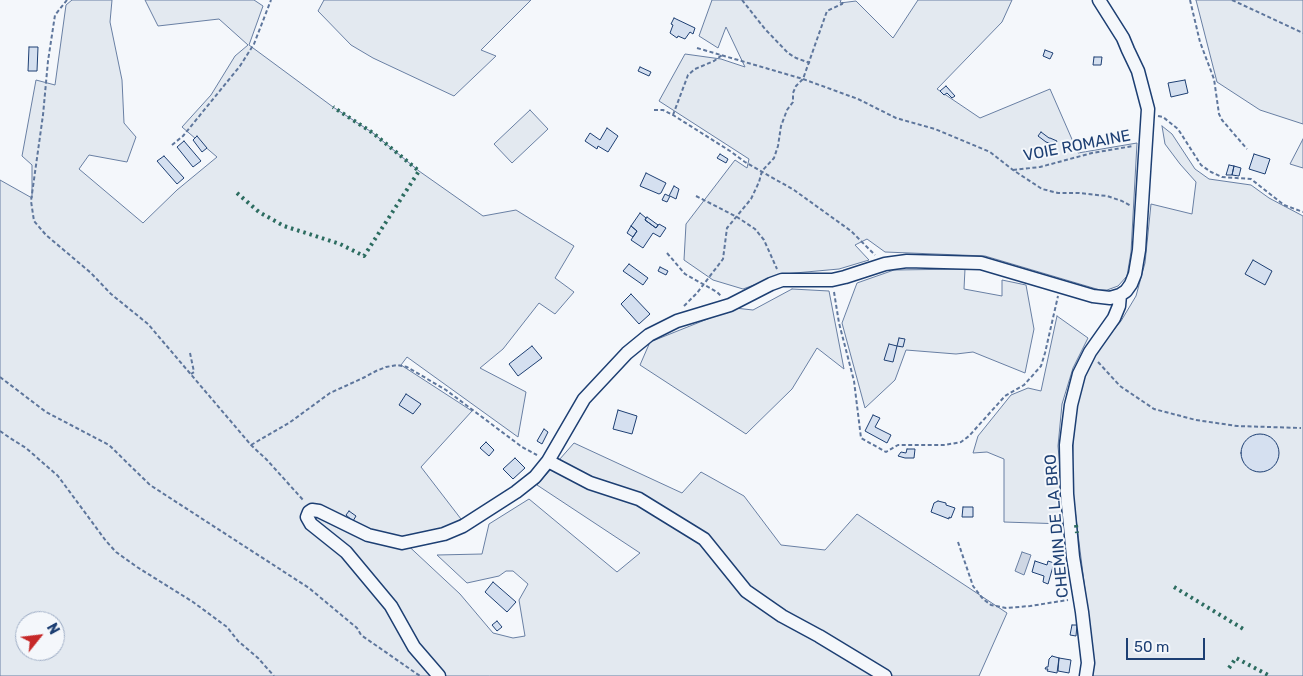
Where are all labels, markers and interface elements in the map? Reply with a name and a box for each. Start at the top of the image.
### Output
street label: VOIE ROMAINE [1022,126,1132,166]
street label: CHEMIN DE LA BRO [1041,453,1073,599]
north arrow [15,611,65,661]
text: N [43,620,63,637]
scale bar [1128,628,1207,660]
text: 50 m [1134,638,1169,656]

